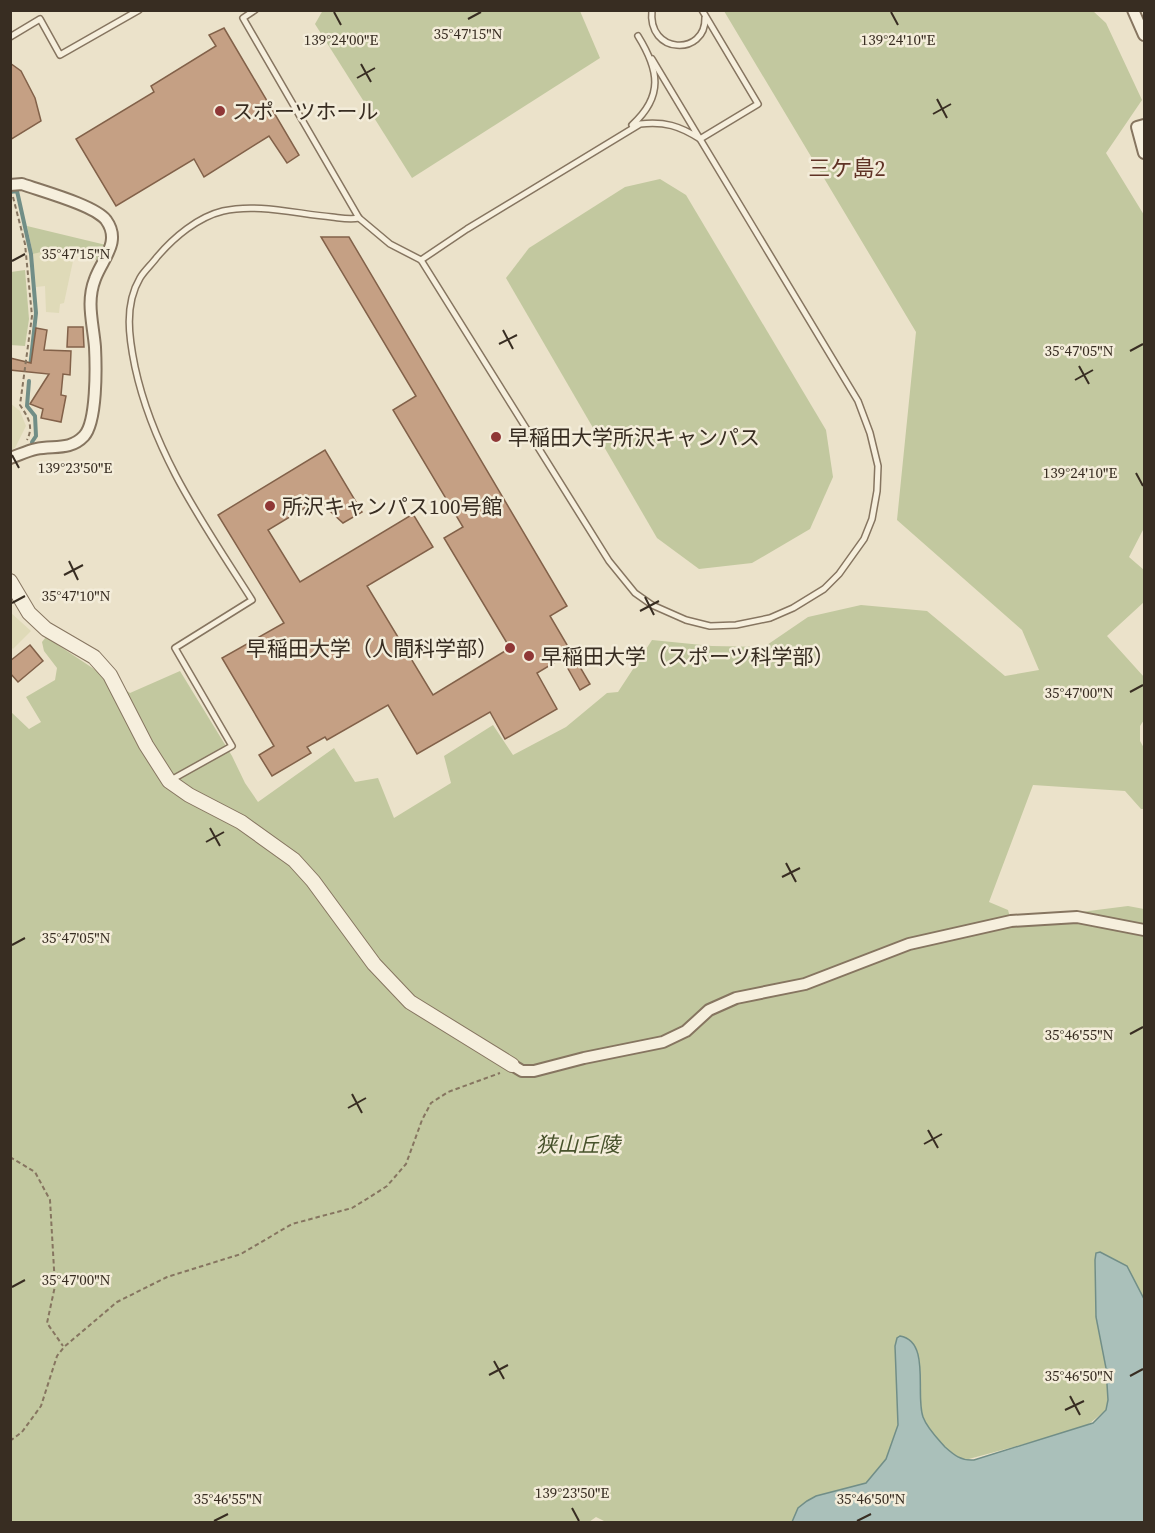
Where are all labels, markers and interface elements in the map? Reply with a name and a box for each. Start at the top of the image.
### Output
text: 35°47'15"N [433,23,503,44]
text: 139°24'00"E [304,29,378,50]
text: 139°24'10"E [861,29,935,50]
place label: スポーツホール [232,97,379,126]
marker: スポーツホール [213,104,227,118]
district label: 三ケ島2 [808,153,886,183]
text: 35°47'15"N [41,243,111,264]
text: 35°47'05"N [1044,340,1114,361]
place label: 早稲田大学所沢キャンパス [508,423,760,452]
marker: 早稲田大学所沢キャンパス [489,430,503,444]
text: 139°23'50"E [38,457,112,478]
text: 139°24'10"E [1043,462,1117,483]
place label: 所沢キャンパス100号館 [282,492,503,521]
marker: 所沢キャンパス100号館 [263,499,277,513]
text: 35°47'10"N [41,585,111,606]
place label: 早稲田大学（人間科学部） [246,634,498,663]
marker: 早稲田大学（人間科学部） [503,641,517,655]
place label: 早稲田大学（スポーツ科学部） [541,642,835,671]
marker: 早稲田大学（スポーツ科学部） [522,649,536,663]
text: 35°47'00"N [1044,682,1114,703]
text: 35°47'05"N [41,927,111,948]
text: 35°46'55"N [1044,1024,1114,1045]
park label: 狭山丘陵 [536,1130,623,1159]
text: 35°47'00"N [41,1269,111,1290]
text: 35°46'50"N [1044,1365,1114,1386]
text: 139°23'50"E [535,1482,609,1503]
text: 35°46'55"N [193,1488,263,1509]
text: 35°46'50"N [836,1488,906,1509]

